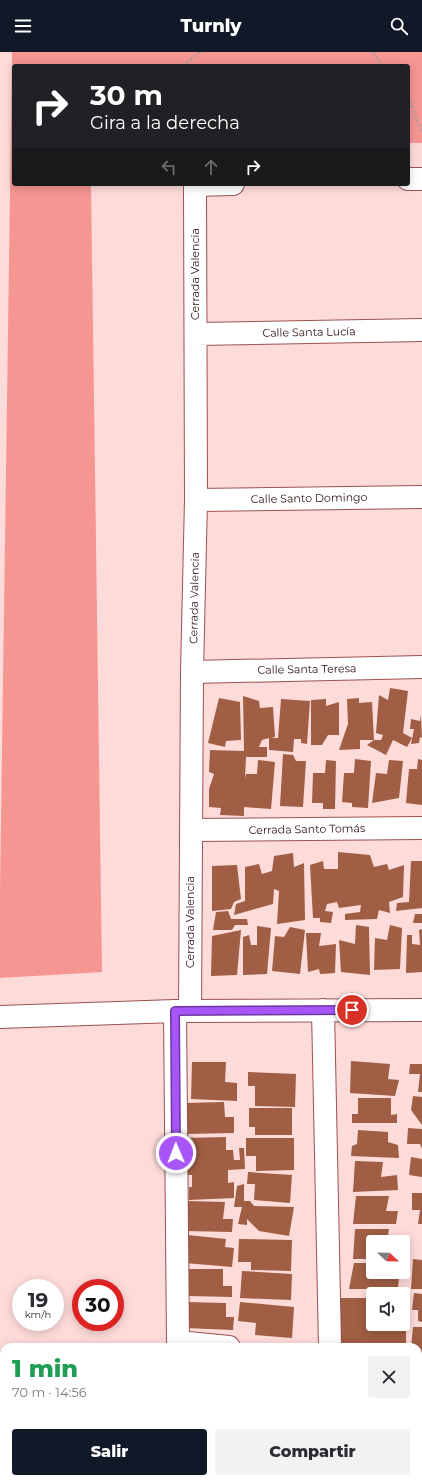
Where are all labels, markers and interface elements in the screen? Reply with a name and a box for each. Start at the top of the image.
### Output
icon: menu [12,15,34,37]
text: Turnly [181,15,241,37]
icon: search [388,15,410,37]
text: 30 m [90,78,163,112]
icon: right [24,80,76,132]
text: Gira a la derecha [90,112,240,134]
icon: left [158,156,180,178]
icon: ahead [200,156,222,178]
icon: right [242,156,264,178]
street label: Cerrada Valencia [188,228,202,320]
street label: Calle Santa Lucía [262,324,356,340]
street label: Calle Santo Domingo [250,490,368,506]
street label: Cerrada Valencia [186,552,202,644]
street label: Calle Santa Teresa [257,661,357,677]
street label: Cerrada Santo Tomás [249,821,366,837]
street label: Cerrada Valencia [183,876,197,968]
pin [335,993,369,1027]
icon: arrive [341,999,363,1021]
position arrow [155,1132,197,1174]
north arrow [366,1235,410,1279]
map controls [366,1235,410,1331]
speed limit sign: 30 [72,1279,124,1331]
button: sound [366,1287,410,1331]
text: 19 [28,1288,48,1312]
text: km/h [25,1308,51,1321]
text: 1 min [12,1354,78,1383]
button: close [368,1356,410,1398]
text: 70 m · 14:56 [12,1384,87,1400]
button: Salir [12,1429,207,1475]
button: Compartir [215,1429,410,1475]

